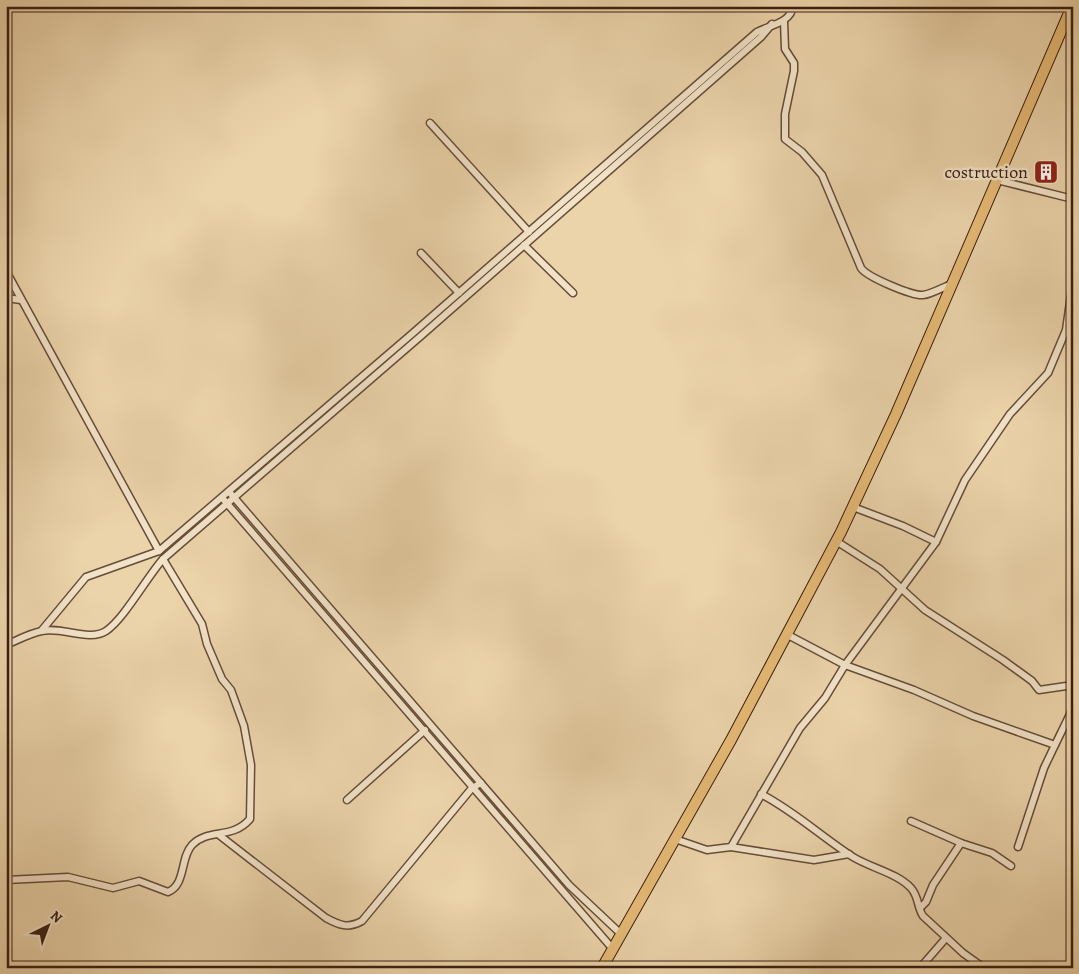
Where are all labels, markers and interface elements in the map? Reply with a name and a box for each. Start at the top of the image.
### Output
building icon: costruction [1033,159,1059,185]
place label: costruction [944,160,1028,184]
north arrow [22,902,72,952]
text: N [46,906,67,927]

